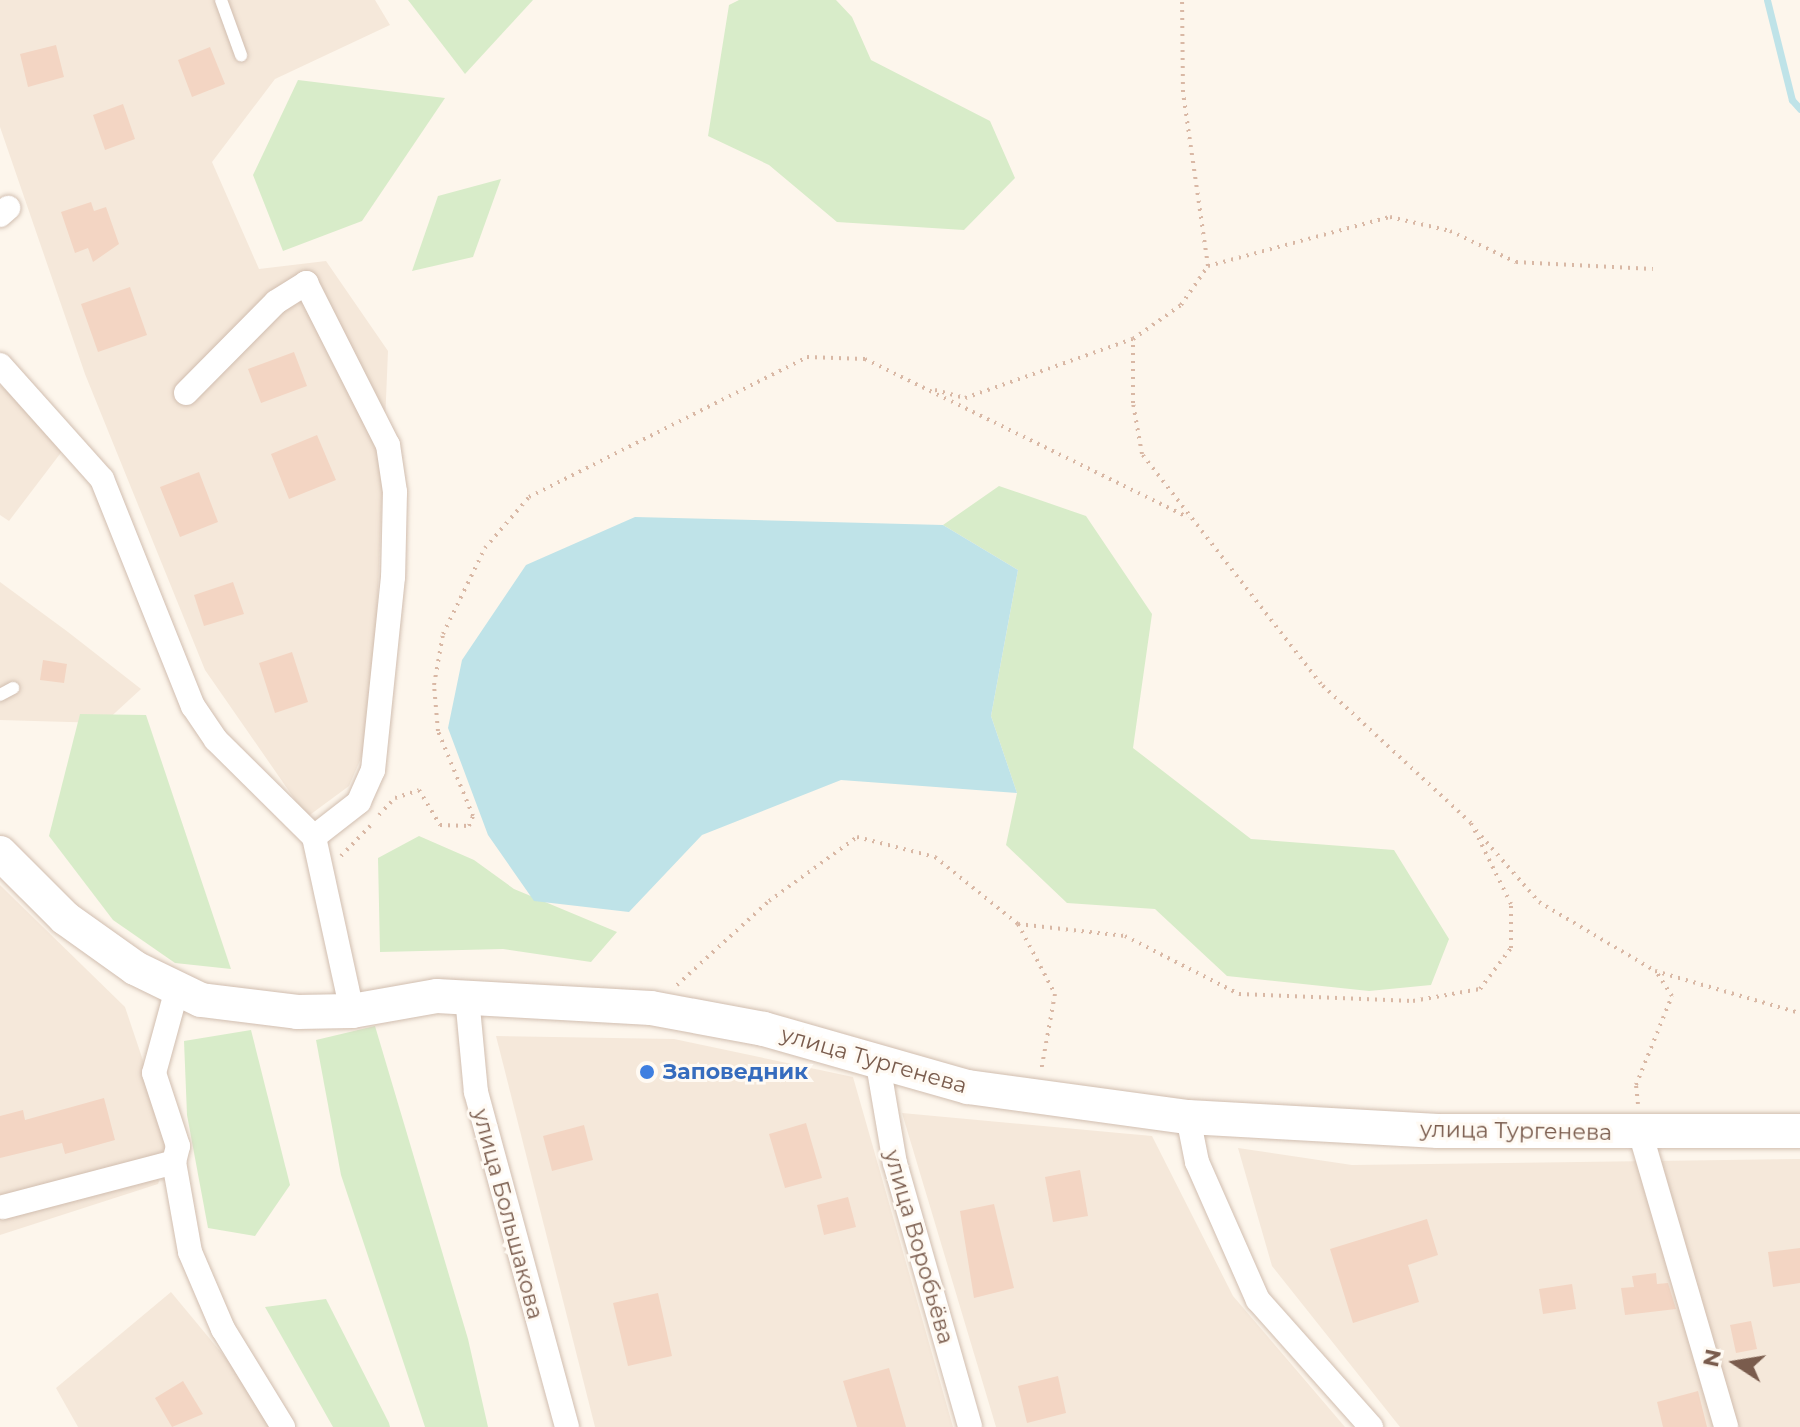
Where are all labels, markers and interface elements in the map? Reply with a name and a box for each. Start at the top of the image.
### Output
street label: улица Тургенева [778,1021,970,1099]
place label: Заповедник [663,1059,808,1085]
marker: Заповедник [638,1063,656,1081]
street label: улица Большакова [467,1106,549,1322]
street label: улица Тургенева [1420,1116,1612,1146]
street label: улица Воробьёва [879,1147,959,1347]
north arrow [1696,1323,1776,1403]
text: N [1697,1346,1727,1369]

